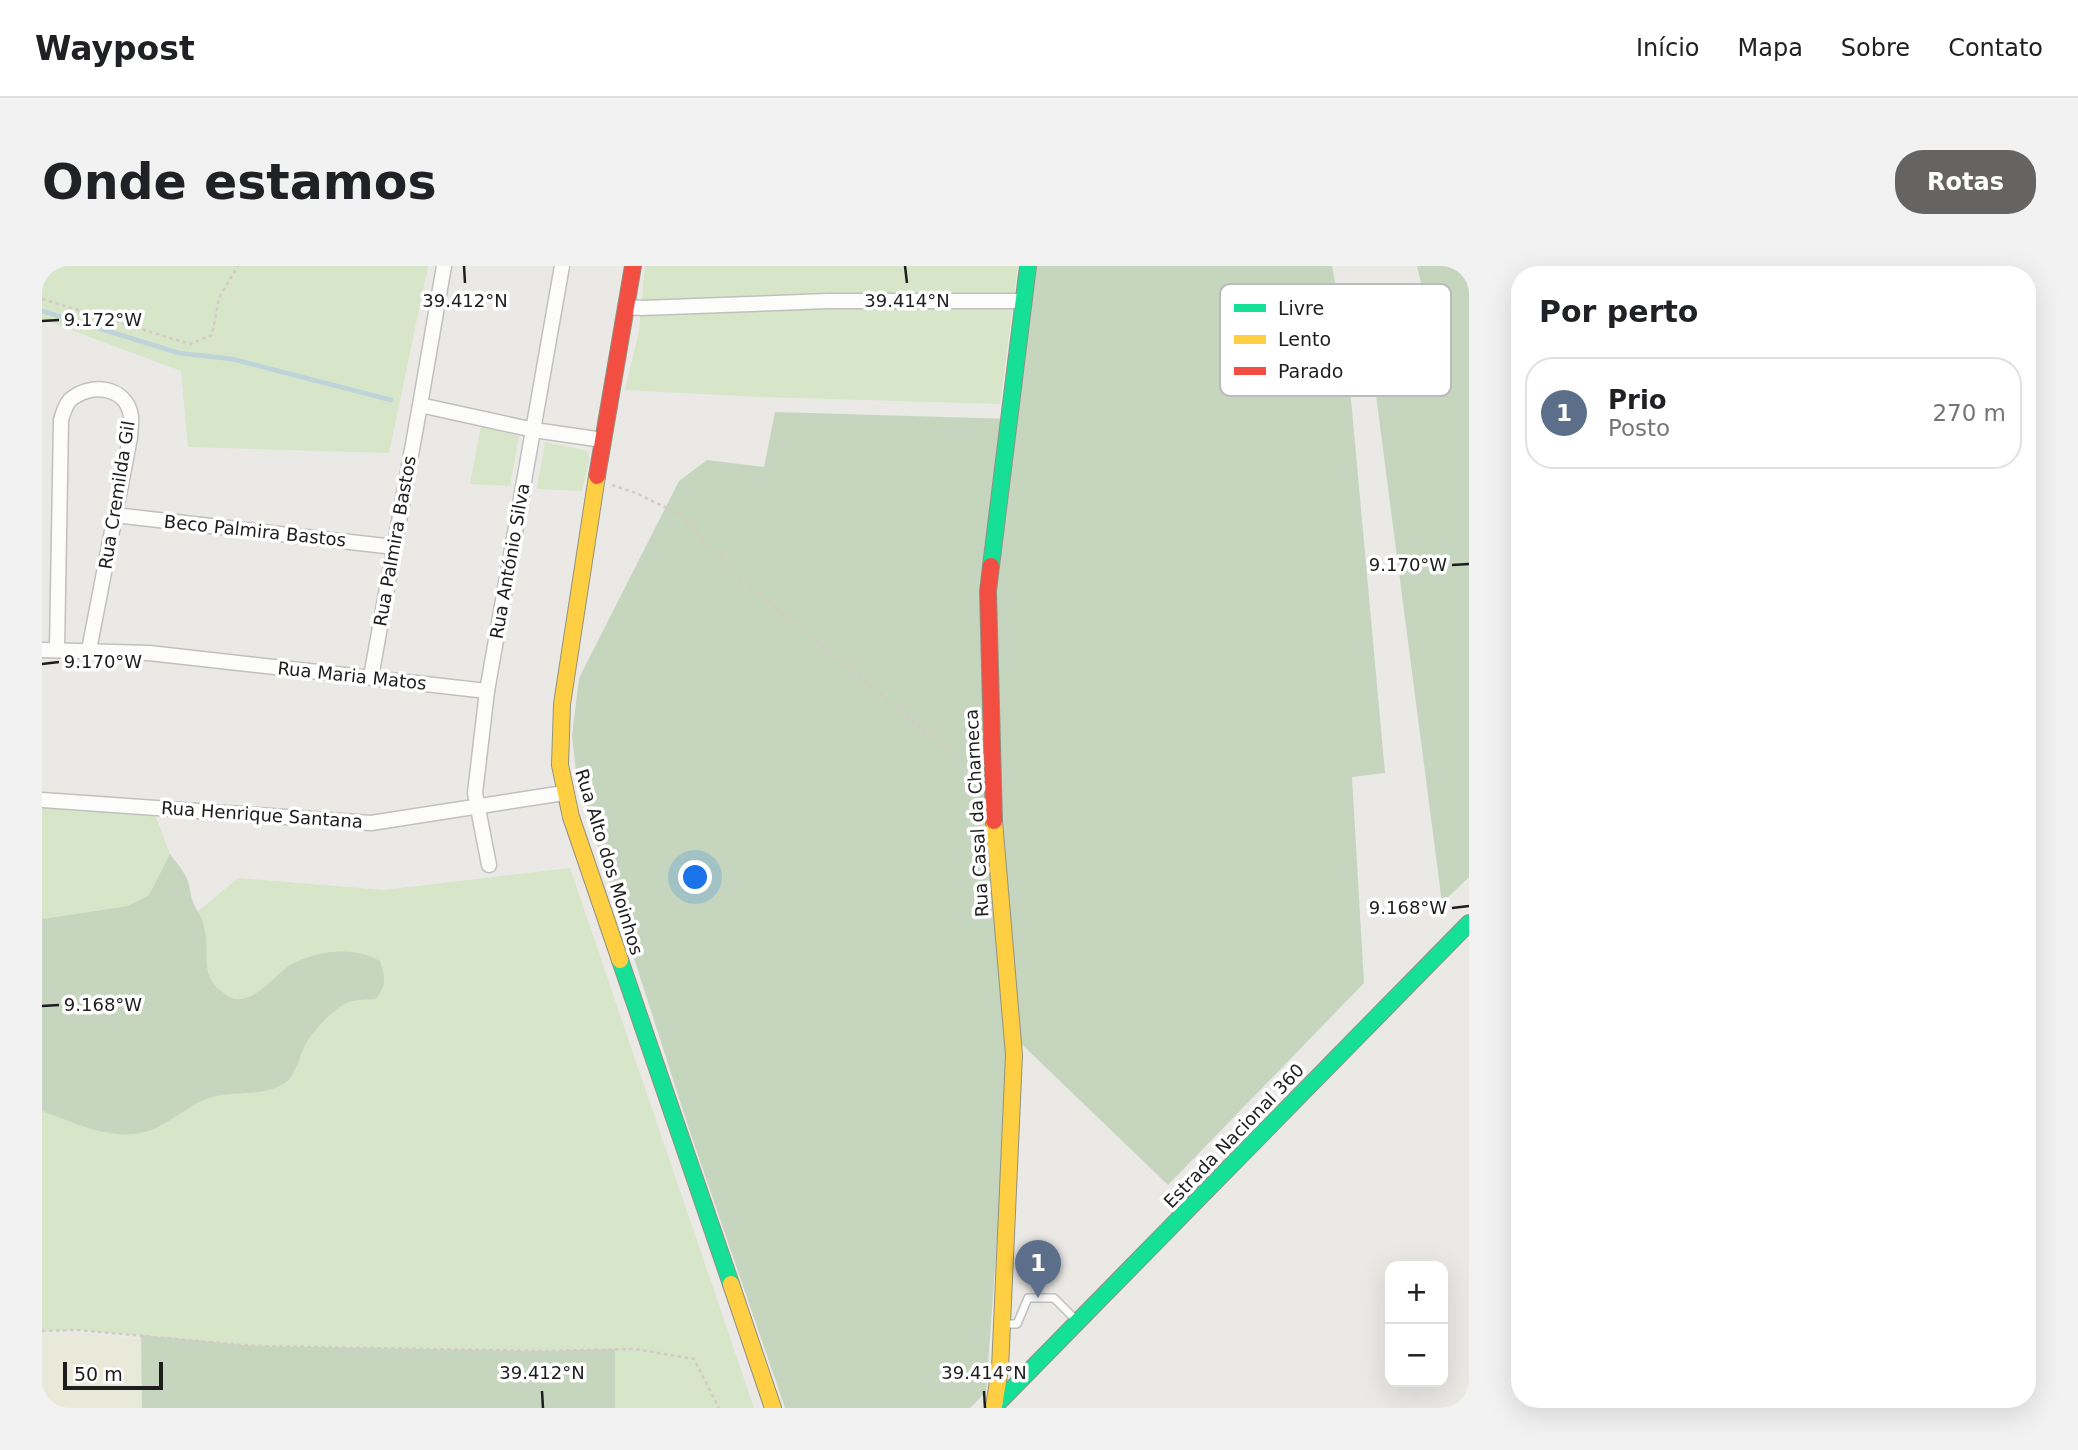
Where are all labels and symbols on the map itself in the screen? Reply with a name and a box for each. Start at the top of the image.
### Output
legend [1220,284,1451,396]
text: 39.412°N [422,290,508,311]
text: 39.414°N [864,290,950,311]
text: Livre [1278,297,1324,319]
text: 9.172°W [64,309,142,330]
text: Lento [1278,328,1331,350]
text: Parado [1278,360,1343,382]
street label: Rua Cremilda Gil [94,419,139,571]
street label: Rua Palmira Bastos [369,454,420,628]
street label: Rua António Silva [485,481,534,640]
street label: Beco Palmira Bastos [163,510,347,551]
text: 9.170°W [1369,554,1447,575]
text: 9.170°W [64,651,142,672]
street label: Rua Maria Matos [277,657,428,694]
street label: Rua Casal da Charneca [961,708,992,918]
street label: Rua Alto dos Moinhos [571,766,648,957]
street label: Rua Henrique Santana [160,797,364,832]
your location [678,860,712,894]
text: 9.168°W [1369,897,1447,918]
text: 9.168°W [64,994,142,1015]
street label: Estrada Nacional 360 [1159,1059,1308,1212]
pin: 1 [1015,1240,1061,1298]
scale bar [63,1359,163,1391]
text: 39.412°N [499,1362,585,1383]
text: 39.414°N [941,1362,1027,1383]

